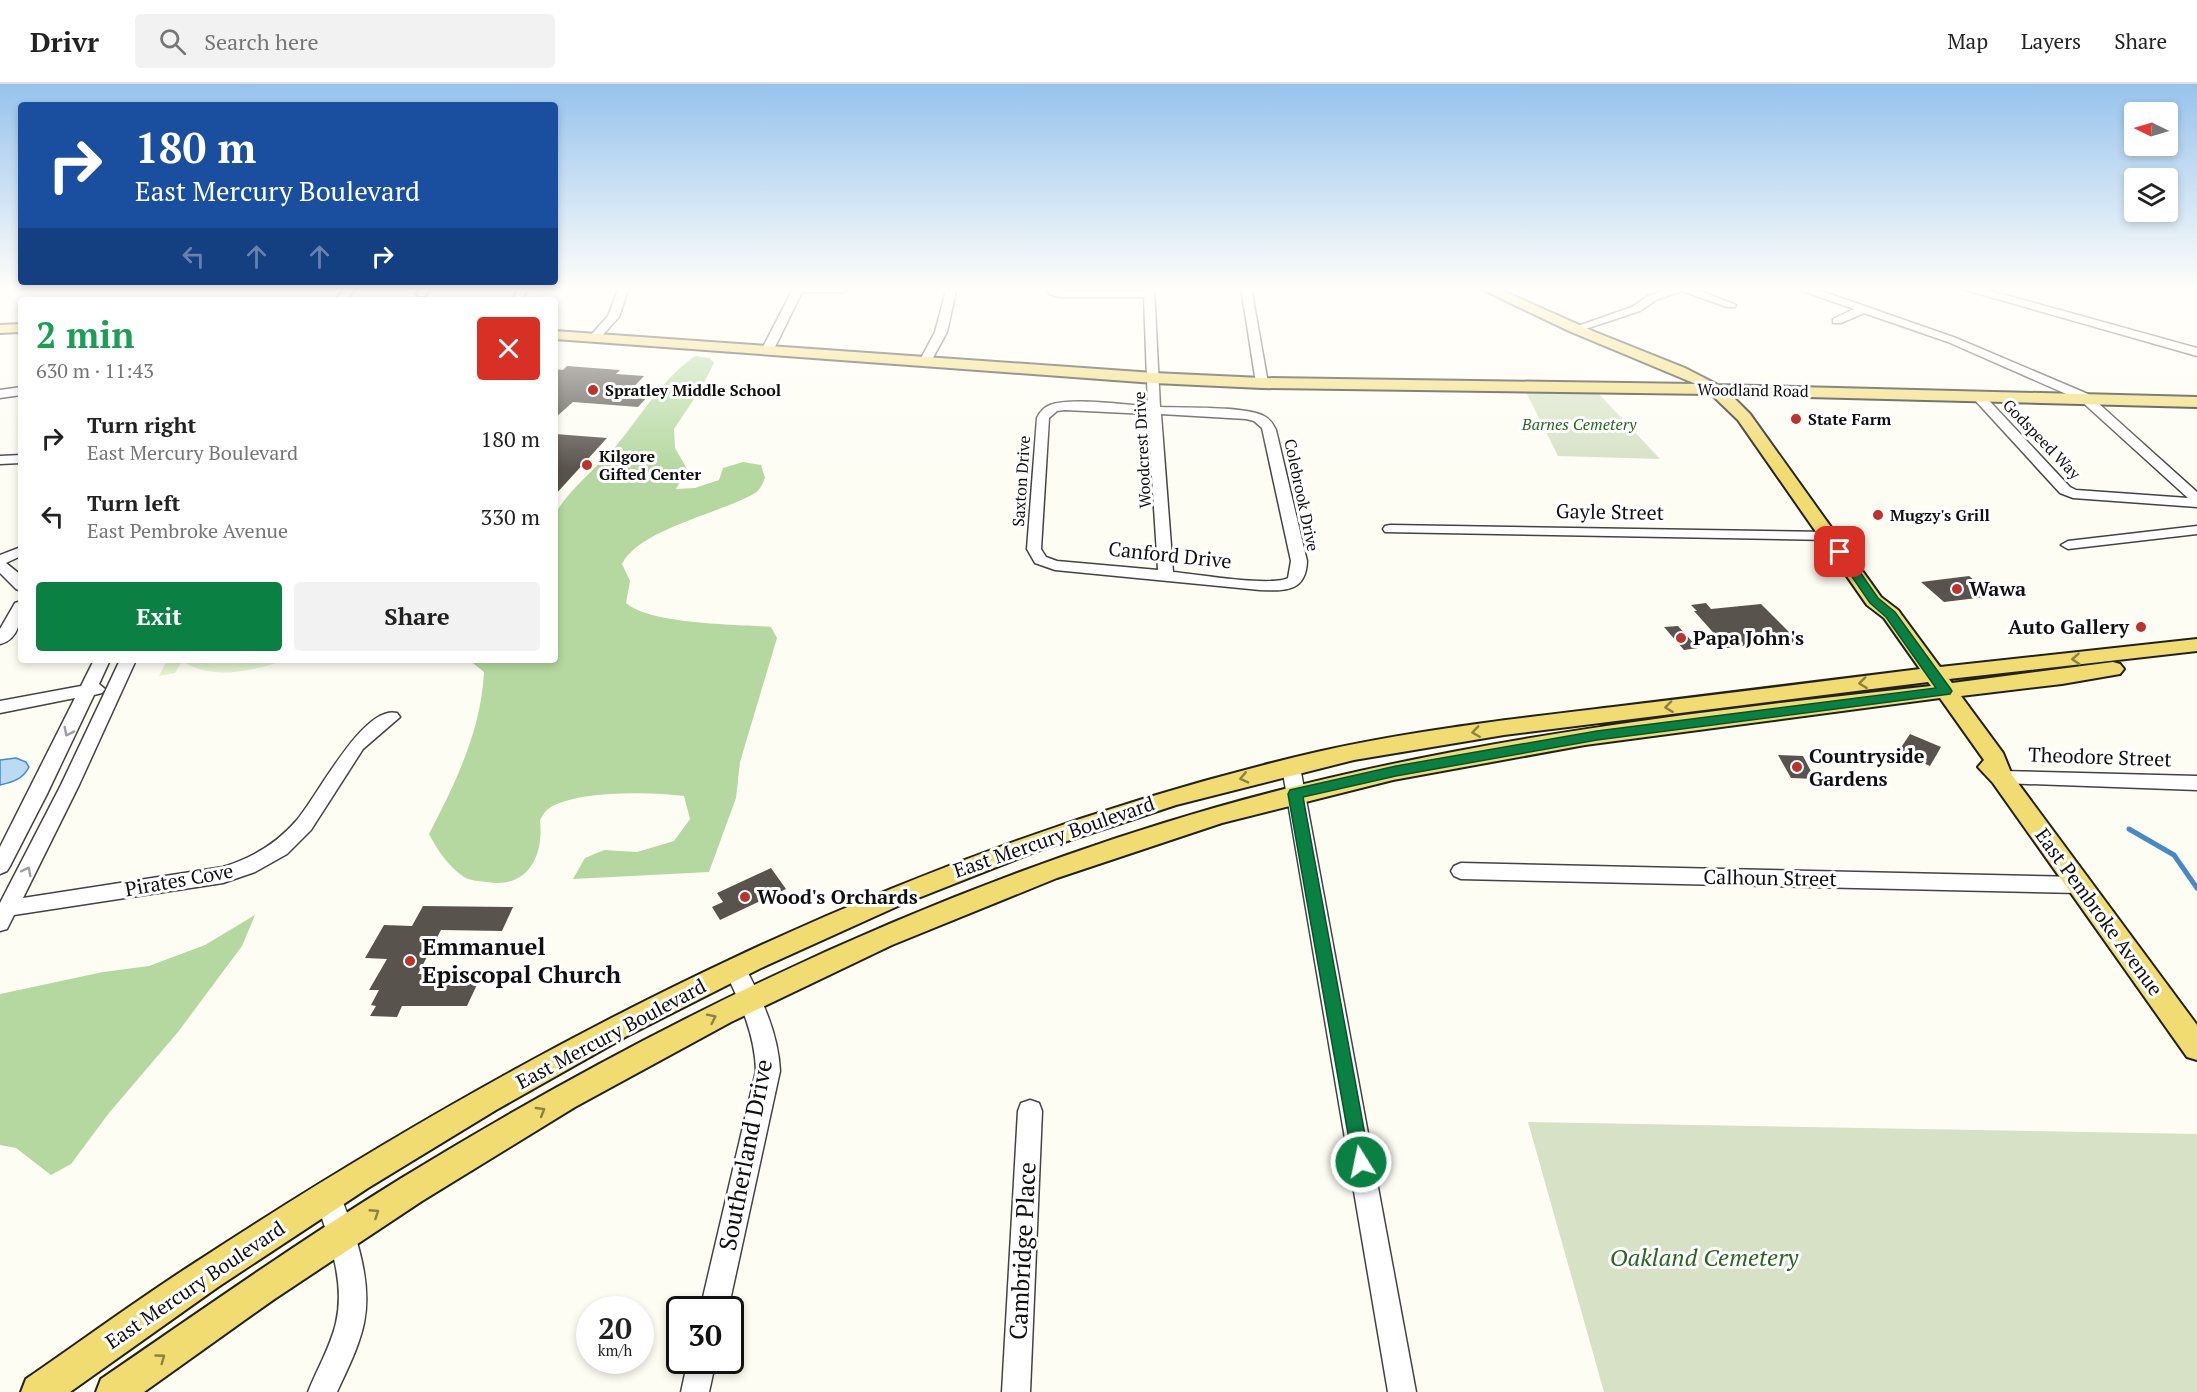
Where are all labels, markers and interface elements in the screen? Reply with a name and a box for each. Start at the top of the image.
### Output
search box [135,14,555,68]
text: Drivr [30,23,99,60]
icon: search [156,25,189,58]
text: Search here [204,27,319,56]
text: Map [1947,27,1988,55]
text: Layers [2021,27,2081,55]
text: Share [2114,27,2167,55]
north arrow [2124,102,2178,156]
map controls [2124,102,2178,222]
text: 180 m [135,119,256,175]
icon: right [36,126,114,204]
button: layers [2124,168,2178,222]
text: East Mercury Boulevard [135,173,420,209]
icon: left [177,240,210,273]
icon: ahead [240,240,273,273]
icon: ahead [303,240,336,273]
icon: right [366,240,399,273]
text: 2 min [36,311,134,358]
button: close [477,317,540,380]
text: 630 m · 11:43 [36,357,154,384]
street label: Woodland Road [1697,378,1809,402]
place label: Spratley Middle School [605,379,781,401]
marker: Spratley Middle School [586,383,600,397]
street label: Woodcrest Drive [1128,391,1156,509]
street label: Godspeed Way [1998,394,2087,485]
place label: State Farm [1808,408,1892,430]
text: Turn right [87,410,196,439]
marker: State Farm [1789,412,1803,426]
park label: Barnes Cemetery [1521,413,1637,435]
icon: right [36,422,69,455]
text: 180 m [480,424,540,453]
street label: Saxton Drive [1007,435,1035,527]
street label: Colebrook Drive [1279,437,1325,553]
text: East Mercury Boulevard [87,439,298,466]
place label: Kilgore Gifted Center [599,445,701,485]
marker: Kilgore Gifted Center [580,458,594,472]
text: Turn left [87,488,180,517]
street label: Gayle Street [1556,497,1665,526]
icon: left [36,500,69,533]
text: 330 m [480,502,540,531]
place label: Mugzy's Grill [1890,504,1990,526]
marker: Mugzy's Grill [1871,508,1885,522]
text: East Pembroke Avenue [87,517,288,544]
pin [1814,526,1865,577]
street label: Canford Drive [1107,535,1233,574]
icon: arrive [1823,535,1856,568]
place label: Wawa [1969,575,2026,602]
button: Exit [36,582,282,651]
button: Share [294,582,540,651]
marker: Wawa [1950,582,1964,596]
place label: Auto Gallery [2008,613,2129,640]
marker: Auto Gallery [2134,620,2148,634]
place label: Papa John's [1693,624,1804,651]
marker: Papa John's [1674,631,1688,645]
one-way arrow [2072,652,2081,665]
one-way arrow [1858,676,1867,689]
one-way arrow [1665,701,1674,713]
one-way arrow [64,725,76,736]
one-way arrow [1471,725,1481,737]
street label: Theodore Street [2028,741,2173,773]
place label: Countryside Gardens [1809,742,1925,792]
marker: Countryside Gardens [1790,760,1804,774]
one-way arrow [1239,771,1249,784]
street label: East Mercury Boulevard [950,789,1158,884]
street label: East Pembroke Avenue [2029,822,2169,1001]
street label: Pirates Cove [123,857,235,902]
street label: Calhoun Street [1703,863,1837,892]
one-way arrow [20,867,31,877]
place label: Wood's Orchards [757,883,918,910]
marker: Wood's Orchards [738,890,752,904]
place label: Emmanuel Episcopal Church [422,930,622,990]
marker: Emmanuel Episcopal Church [403,954,417,968]
street label: East Mercury Boulevard [511,972,710,1095]
one-way arrow [706,1014,717,1026]
street label: Southerland Drive [711,1056,779,1253]
one-way arrow [535,1107,545,1118]
position arrow [1329,1130,1393,1194]
street label: Cambridge Place [1001,1161,1043,1341]
one-way arrow [369,1209,379,1221]
street label: East Mercury Boulevard [100,1214,290,1355]
park label: Oakland Cemetery [1610,1241,1799,1273]
speed limit sign: 30 [666,1296,744,1374]
text: 20 [598,1308,632,1348]
text: km/h [598,1340,632,1360]
one-way arrow [154,1354,165,1365]

